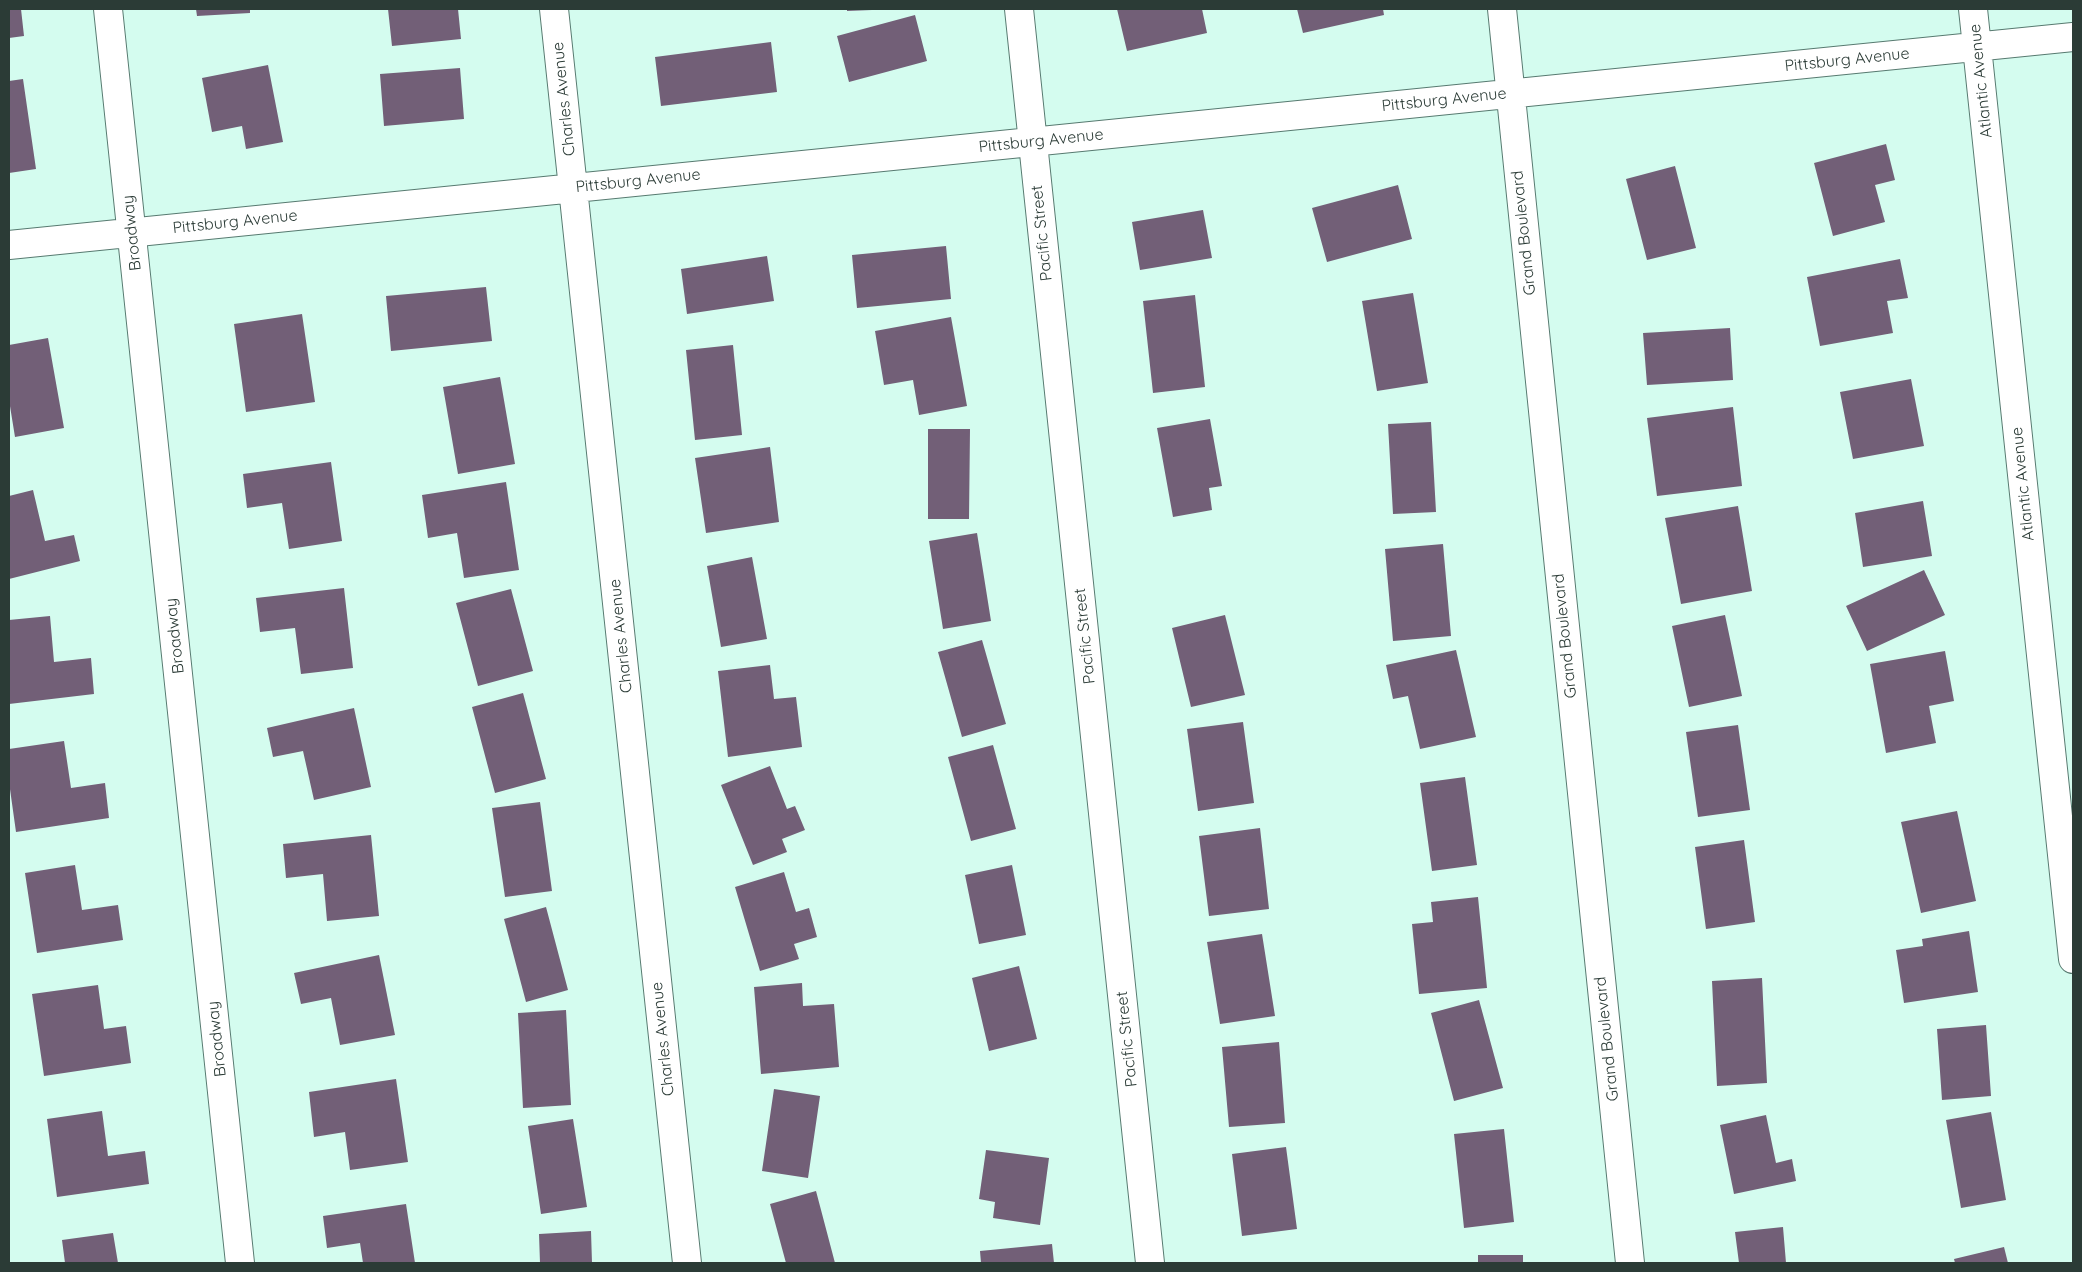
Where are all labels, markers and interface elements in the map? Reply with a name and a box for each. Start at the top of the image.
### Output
street label: Atlantic Avenue [1965,23,1997,139]
street label: Charles Avenue [548,41,580,157]
street label: Pittsburg Avenue [1784,44,1910,76]
street label: Pittsburg Avenue [1381,84,1507,116]
street label: Pittsburg Avenue [978,125,1104,157]
street label: Pittsburg Avenue [575,165,701,197]
street label: Grand Boulevard [1508,170,1540,296]
street label: Pacific Street [1027,184,1057,282]
street label: Broadway [118,194,146,272]
street label: Pittsburg Avenue [172,206,298,238]
street label: Atlantic Avenue [2007,426,2039,542]
street label: Grand Boulevard [1549,573,1581,699]
street label: Charles Avenue [605,578,637,694]
street label: Pacific Street [1070,587,1100,685]
street label: Broadway [161,597,189,675]
street label: Grand Boulevard [1591,976,1623,1102]
street label: Charles Avenue [647,981,679,1097]
street label: Pacific Street [1112,990,1142,1088]
street label: Broadway [203,1000,231,1078]

